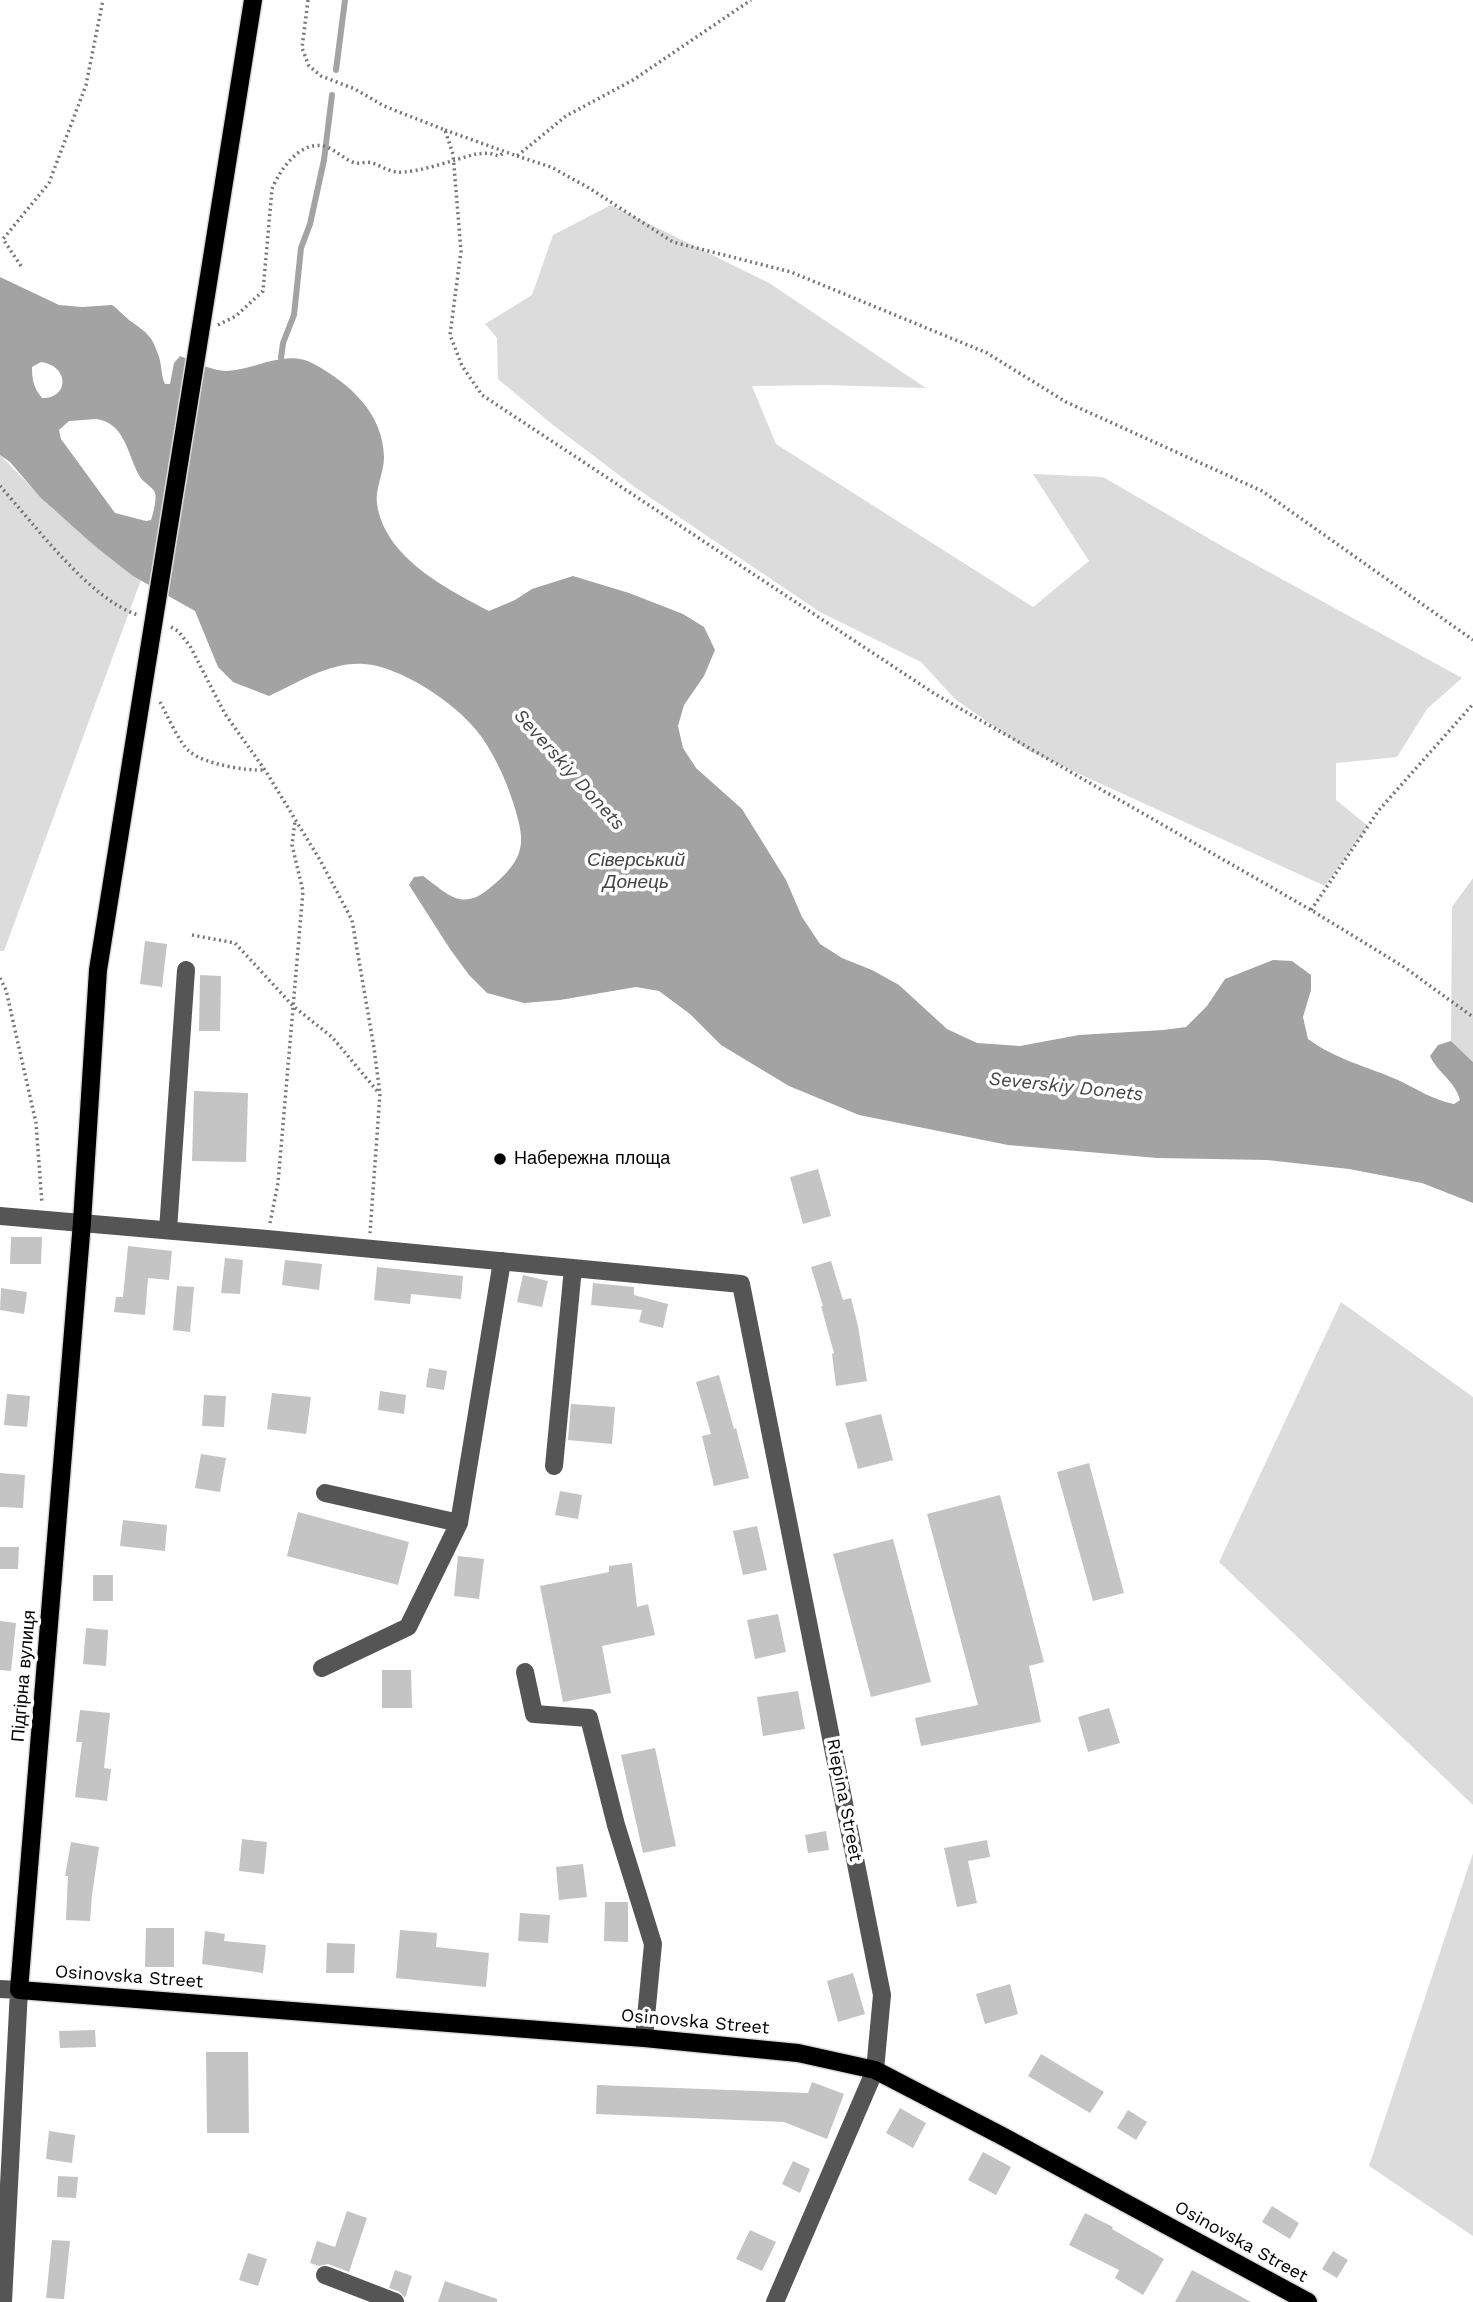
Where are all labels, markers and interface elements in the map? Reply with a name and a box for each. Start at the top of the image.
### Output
water label: Severskiy Donets [509,705,629,835]
water label: Сіверський Донець [587,849,685,893]
water label: Severskiy Donets [988,1068,1144,1106]
place label: Набережна площа [514,1148,670,1170]
marker: Набережна площа [492,1151,508,1167]
street label: Підгірна вулиця [7,1609,41,1743]
street label: Riepina Street [821,1737,867,1863]
street label: Osinovska Street [54,1961,204,1993]
street label: Osinovska Street [620,2005,770,2039]
street label: Osinovska Street [1171,2196,1311,2288]

